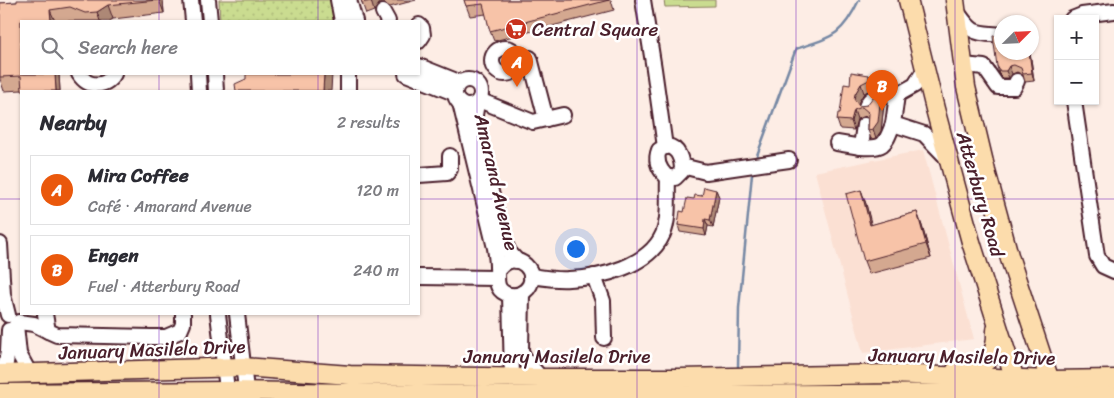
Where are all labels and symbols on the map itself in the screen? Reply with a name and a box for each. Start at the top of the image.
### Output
place label: Central Square [532,13,659,46]
north arrow [994,15,1039,60]
supermarket icon: Central Square [504,17,528,41]
pin: A [501,46,533,87]
pin: B [866,70,898,111]
street label: Amarand Avenue [464,109,528,254]
street label: Atterbury Road [947,127,1014,262]
your location [563,236,589,262]
street label: January Masilela Drive [57,330,246,369]
street label: January Masilela Drive [867,338,1056,375]
street label: January Masilela Drive [463,340,650,373]

